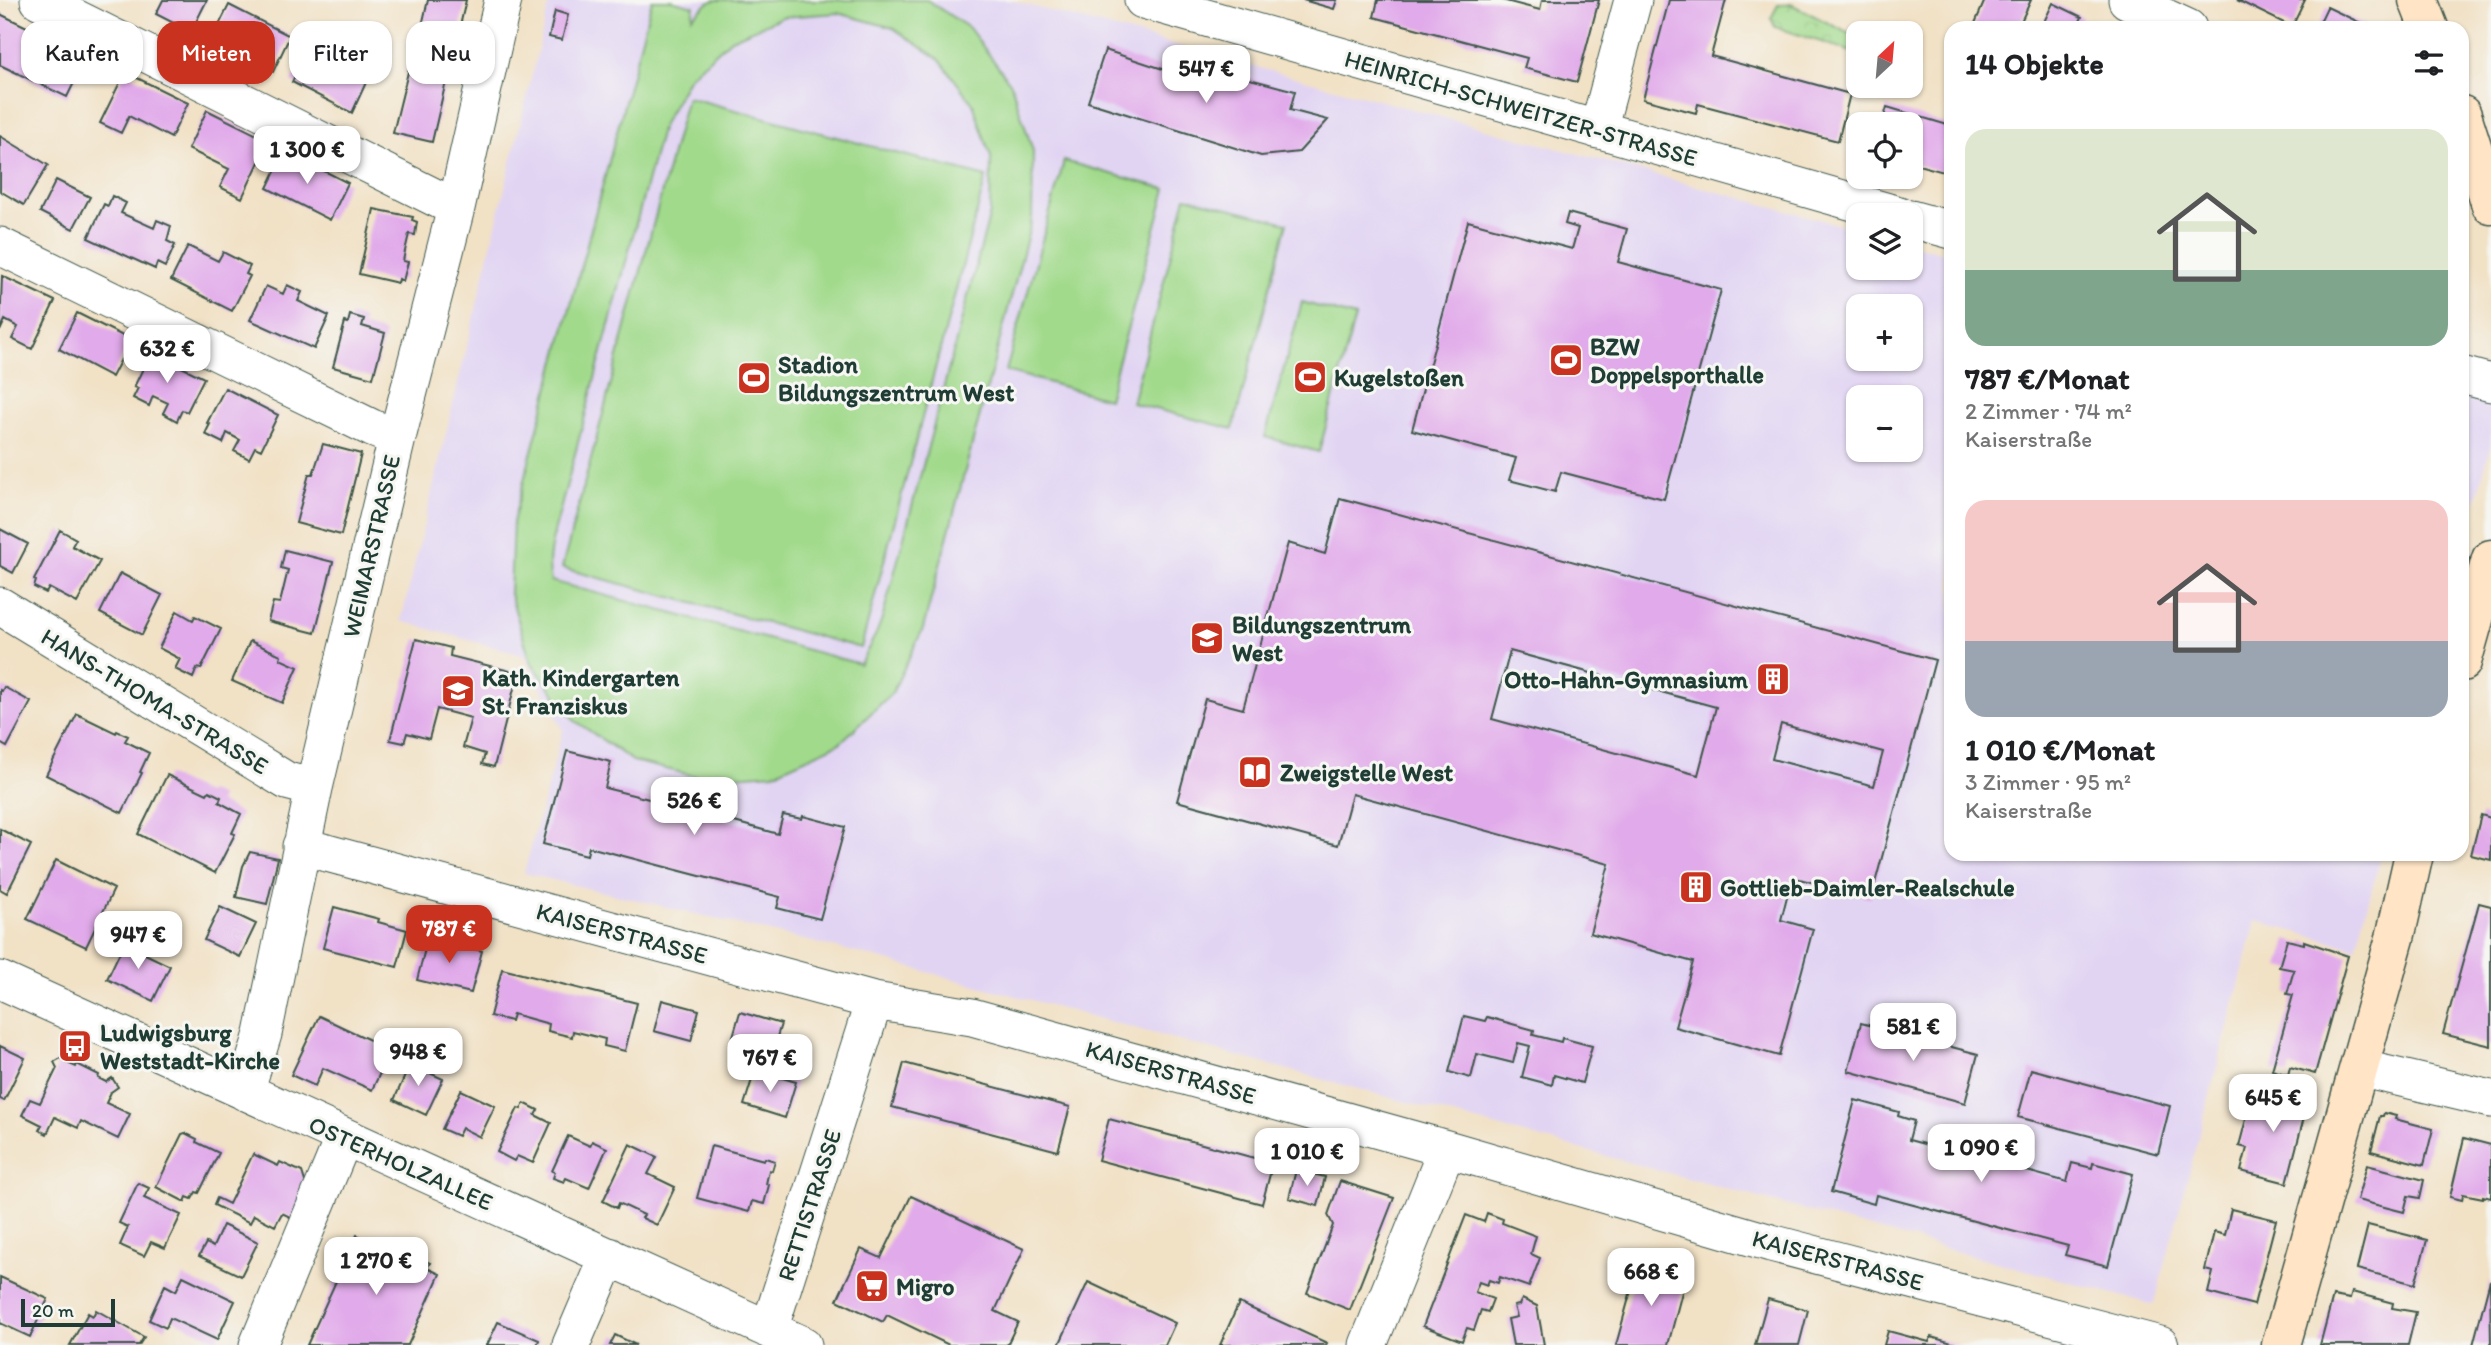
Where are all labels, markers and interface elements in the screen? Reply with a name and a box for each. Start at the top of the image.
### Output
chip: Kaufen [21,21,143,84]
chip: Mieten [157,21,275,84]
chip: Filter [289,21,392,84]
chip: Neu [406,21,495,84]
north arrow [1846,21,1923,98]
map controls [1846,21,1923,462]
street label: HEINRICH-SCHWEITZER-STRASSE [1341,44,1701,172]
icon: filters [2410,44,2448,82]
text: 14 Objekte [1965,45,2104,82]
pin: 547 € [1157,46,1255,105]
text: 547 € [1178,54,1234,82]
button: locate [1846,112,1923,189]
pin: 1 300 € [242,127,372,186]
text: 1 300 € [269,135,345,163]
icon: home [2144,174,2270,300]
button: layers [1846,203,1923,280]
button: + [1846,294,1923,371]
pin: 632 € [118,326,216,385]
place label: BZW Doppelsporthalle [1590,332,1764,390]
text: 632 € [139,334,195,362]
sports icon: BZW Doppelsporthalle [1547,341,1585,379]
place label: Stadion Bildungszentrum West [778,350,1014,408]
sports icon: Kugelstoßen [1291,358,1329,396]
sports icon: Stadion Bildungszentrum West [735,359,773,397]
text: 787 €/Monat [1965,360,2130,397]
place label: Kugelstoßen [1334,363,1464,393]
button: − [1846,385,1923,462]
text: 2 Zimmer · 74 m² [1965,397,2132,425]
text: Kaiserstraße [1965,425,2092,453]
street label: WEIMARSTRASSE [336,452,406,640]
icon: home [2144,545,2270,671]
place label: Bildungszentrum West [1232,610,1412,667]
school or university icon: Bildungszentrum West [1188,619,1226,657]
street label: HANS-THOMA-STRASSE [36,622,274,780]
building icon: Otto-Hahn-Gymnasium [1754,660,1792,698]
place label: Kath. Kindergarten St. Franziskus [482,663,680,720]
place label: Otto-Hahn-Gymnasium [1504,665,1749,695]
school or university icon: Kath. Kindergarten St. Franziskus [439,672,477,710]
text: 1 010 €/Monat [1965,731,2155,768]
library icon: Zweigstelle West [1236,753,1274,791]
place label: Zweigstelle West [1280,758,1453,788]
text: 3 Zimmer · 95 m² [1965,768,2131,796]
pin: 526 € [645,778,743,837]
text: 526 € [667,786,721,814]
text: Kaiserstraße [1965,796,2092,824]
building icon: Gottlieb-Daimler-Realschule [1677,868,1715,906]
place label: Gottlieb-Daimler-Realschule [1720,873,2015,902]
street label: KAISERSTRASSE [533,896,711,970]
pin: 787 € [400,906,498,965]
pin: 947 € [89,912,187,971]
text: 787 € [422,914,476,942]
text: 947 € [110,920,166,948]
pin: 581 € [1864,1004,1962,1063]
text: 581 € [1886,1012,1940,1040]
place label: Ludwigsburg Weststadt-Kirche [100,1018,280,1075]
bus stop icon: Ludwigsburg Weststadt-Kirche [56,1027,94,1065]
pin: 948 € [369,1028,467,1088]
pin: 767 € [721,1034,819,1094]
street label: KAISERSTRASSE [1082,1034,1260,1110]
text: 948 € [390,1037,446,1065]
text: 767 € [743,1043,797,1071]
pin: 645 € [2224,1074,2322,1134]
text: 645 € [2245,1083,2301,1111]
street label: OSTERHOLZALLEE [304,1109,498,1217]
pin: 1 090 € [1916,1124,2046,1184]
street label: RETTISTRASSE [771,1125,847,1285]
pin: 1 010 € [1242,1128,1372,1188]
text: 1 090 € [1944,1133,2018,1161]
text: 1 010 € [1270,1137,1344,1165]
street label: KAISERSTRASSE [1749,1223,1927,1297]
pin: 1 270 € [311,1238,441,1297]
text: 1 270 € [340,1246,412,1274]
pin: 668 € [1602,1248,1700,1308]
text: 668 € [1623,1257,1679,1285]
supermarket icon: Migro [853,1267,891,1305]
place label: Migro [896,1272,955,1302]
scale bar [21,1296,116,1328]
text: 20 m [32,1299,74,1322]

